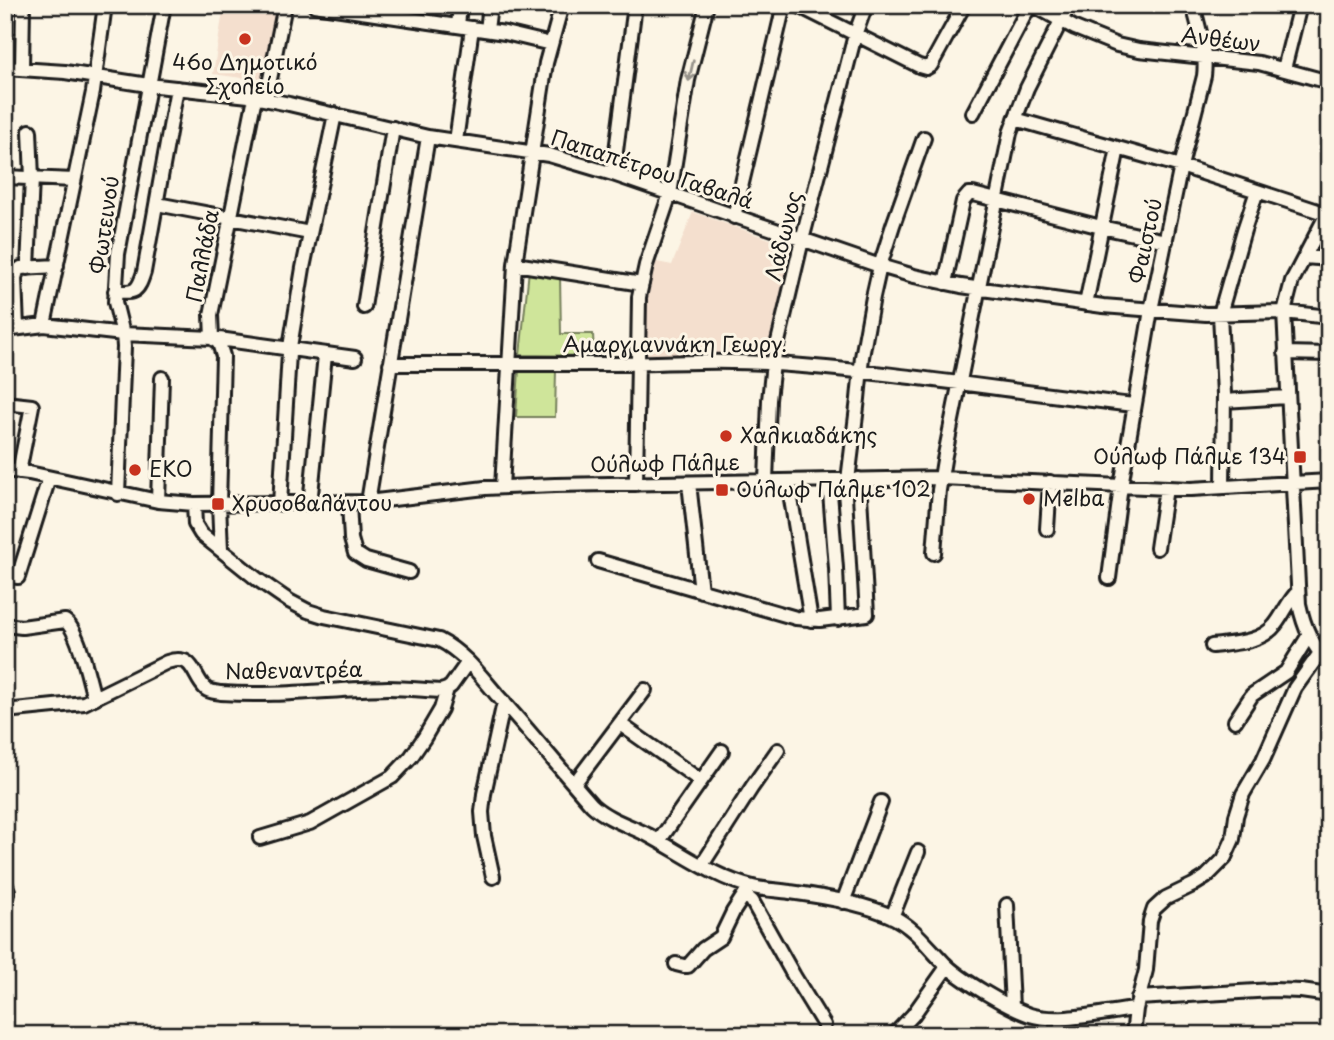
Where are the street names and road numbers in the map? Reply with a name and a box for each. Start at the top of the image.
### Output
street label: Ανθέων [1180,17,1263,59]
street label: Παπαπέτρου Γαβαλά [547,120,758,216]
street label: Φωτεινού [80,174,126,276]
street label: Λάδωνος [755,187,809,284]
street label: Φαιστού [1119,195,1169,286]
street label: Παλλάδα [176,206,226,305]
street label: Αμαργιαννάκη Γεωργ. [563,327,787,359]
street label: Ούλωφ Πάλμε [590,445,740,479]
street label: Ναθεναντρέα [225,652,363,686]

